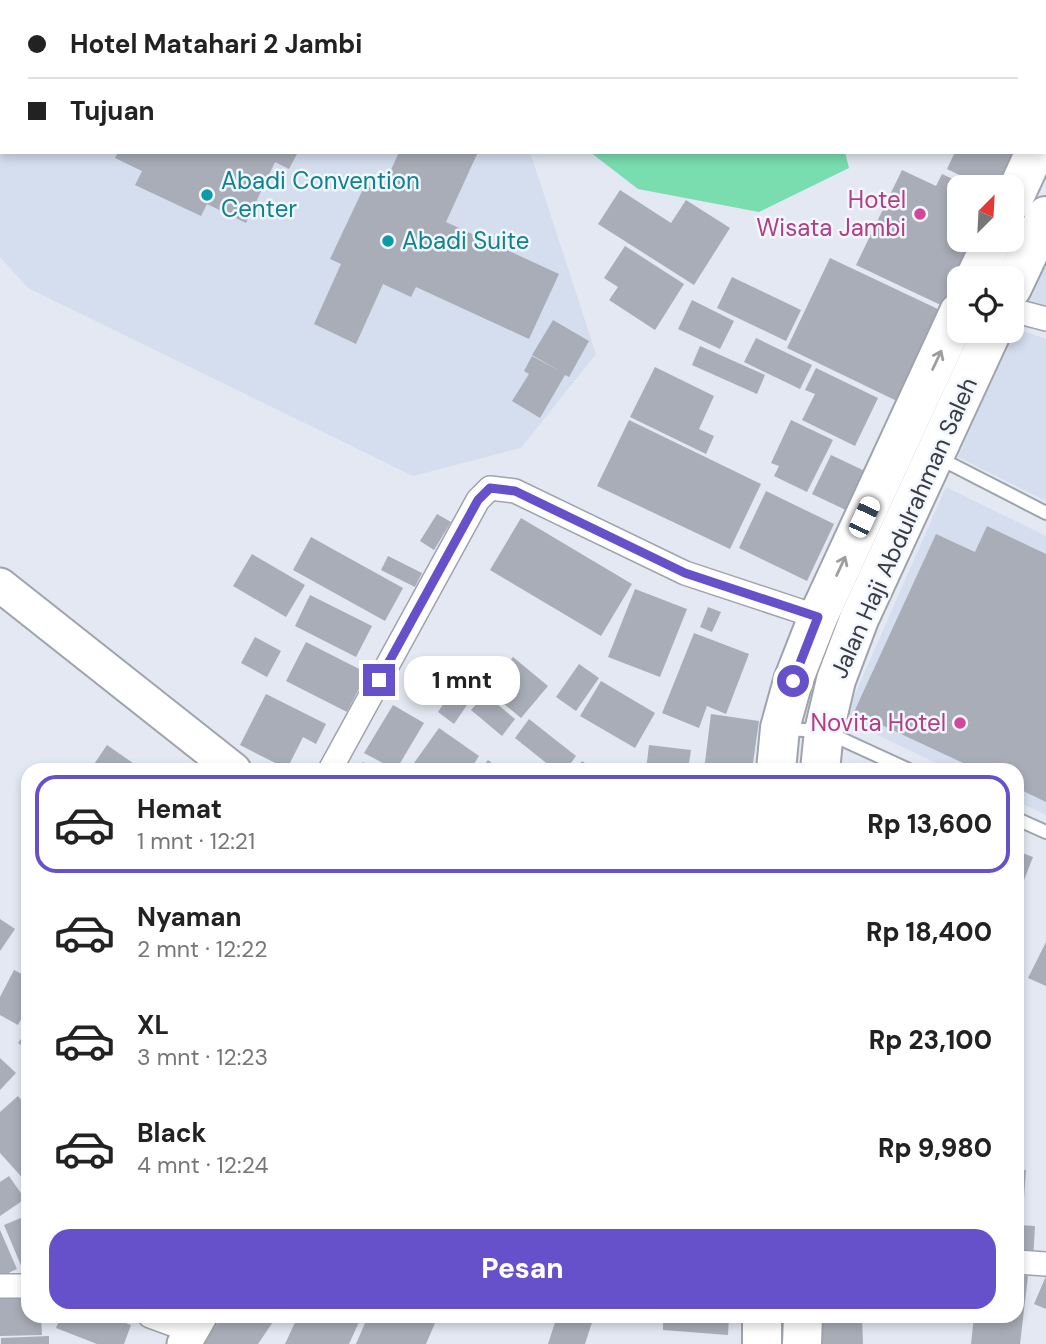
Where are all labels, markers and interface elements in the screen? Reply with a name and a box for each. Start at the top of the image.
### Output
text: Hotel Matahari 2 Jambi [70,27,362,61]
text: Tujuan [70,94,155,128]
place label: Abadi Convention Center [221,165,420,224]
north arrow [947,175,1024,252]
map controls [947,175,1024,343]
place label: Hotel Wisata Jambi [756,184,906,243]
marker: Abadi Convention Center [199,187,215,203]
marker: Hotel Wisata Jambi [912,206,928,222]
place label: Abadi Suite [402,225,529,256]
marker: Abadi Suite [380,233,396,249]
button: locate [947,266,1024,343]
one-way arrow [931,350,944,371]
street label: Jalan Haji Abdulrahman Saleh [823,372,984,683]
car [846,494,883,540]
one-way arrow [835,556,848,578]
callout: 1 mnt [404,656,519,704]
route end [363,664,395,696]
text: 1 mnt [432,665,492,695]
route start [777,665,809,697]
place label: Novita Hotel [810,707,946,738]
marker: Novita Hotel [952,715,968,731]
text: Hemat [137,792,222,826]
icon: car [53,793,116,856]
text: Rp 13,600 [867,807,992,841]
text: 1 mnt · 12:21 [137,826,255,856]
text: Nyaman [137,900,242,934]
icon: car [53,901,116,964]
text: Rp 18,400 [866,915,992,949]
text: 2 mnt · 12:22 [137,934,267,964]
text: XL [137,1008,169,1042]
icon: car [53,1009,116,1072]
text: Rp 23,100 [869,1023,992,1057]
text: 3 mnt · 12:23 [137,1042,268,1072]
text: Black [137,1116,207,1150]
icon: car [53,1117,116,1180]
text: Rp 9,980 [878,1131,992,1165]
text: 4 mnt · 12:24 [137,1150,268,1180]
button: Pesan [49,1229,996,1309]

